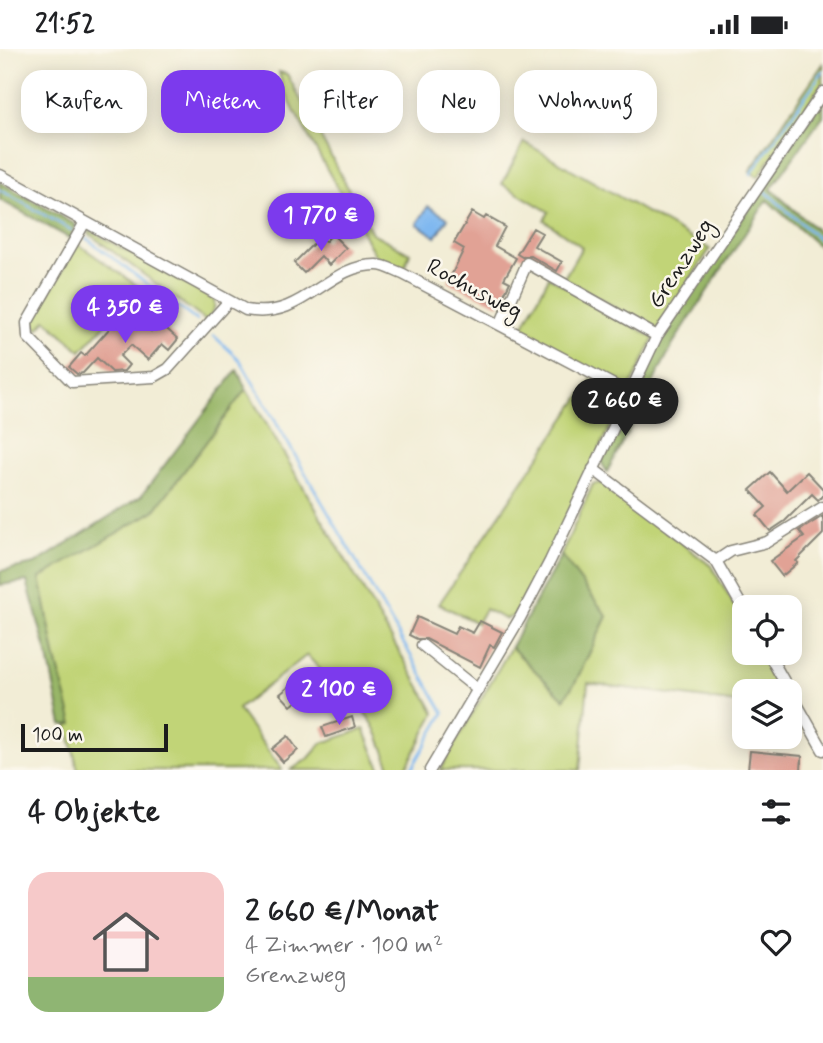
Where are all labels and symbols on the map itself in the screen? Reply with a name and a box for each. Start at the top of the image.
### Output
pin: 1 770 € [256,193,386,253]
street label: Grenzweg [642,213,723,316]
street label: Rochusweg [420,252,527,329]
pin: 4 350 € [60,285,190,345]
pin: 2 660 € [560,379,690,438]
pin: 2 100 € [274,667,404,727]
scale bar [21,721,168,753]

